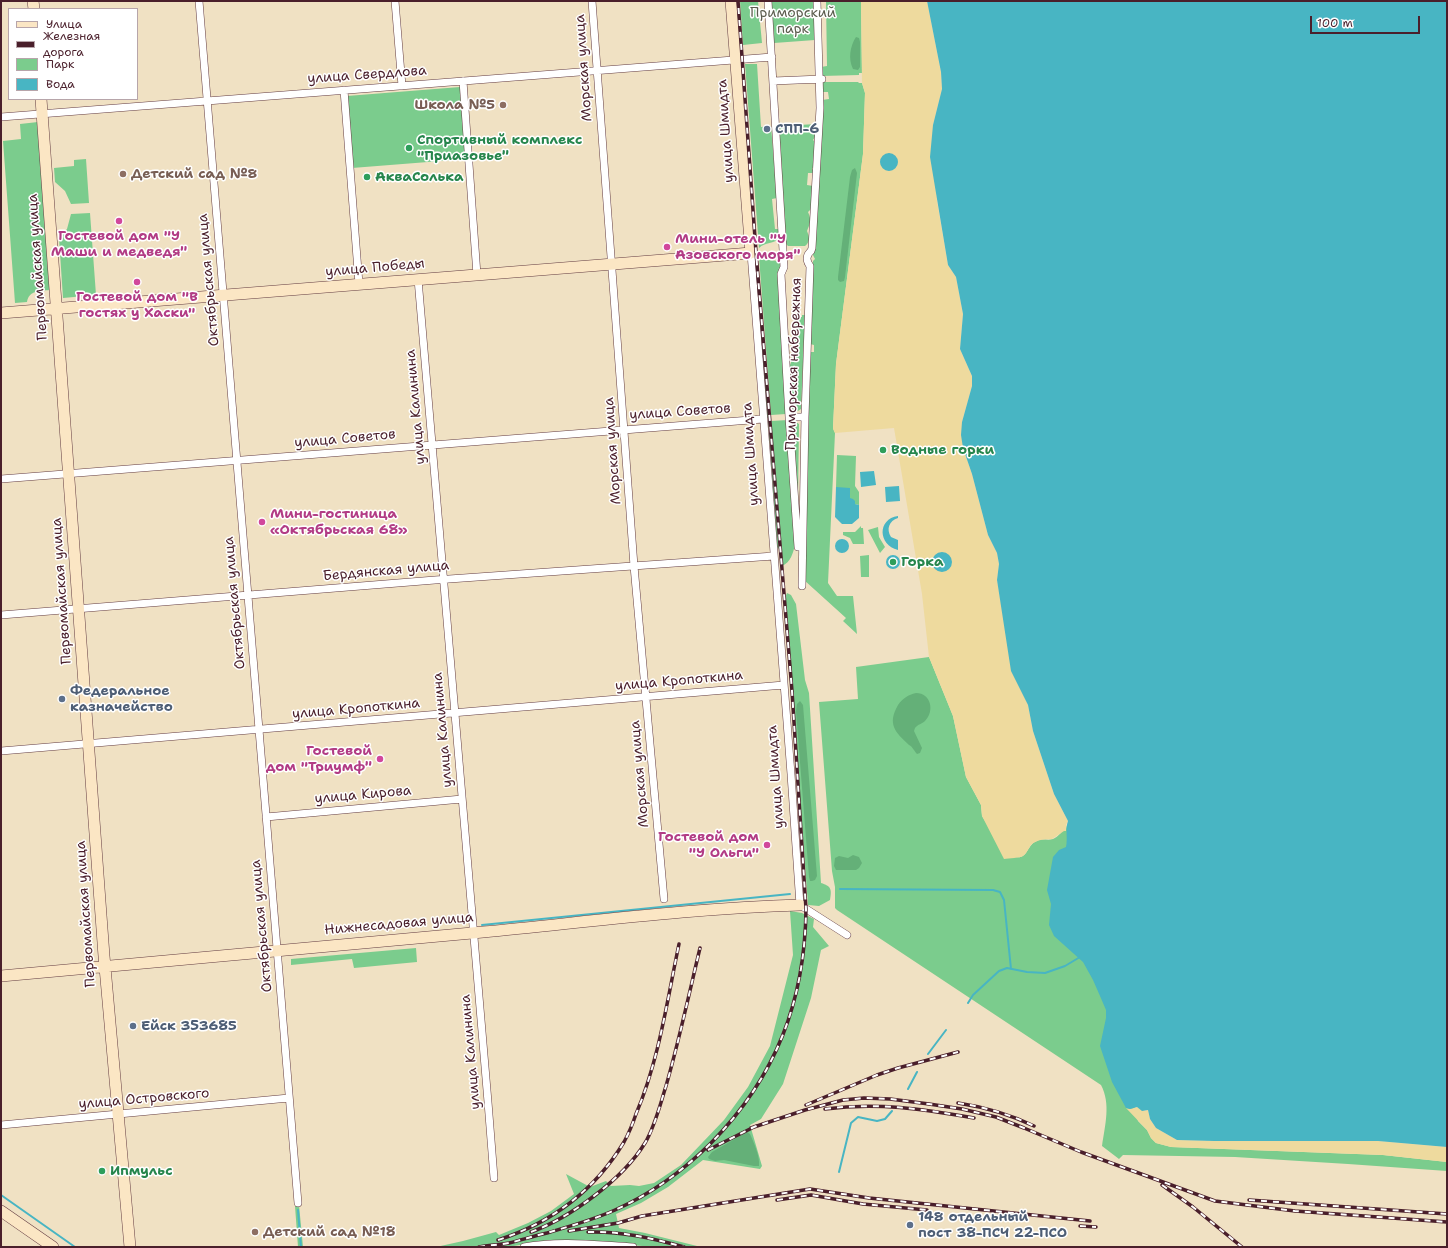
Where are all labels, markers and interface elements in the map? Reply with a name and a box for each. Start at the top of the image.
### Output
park label: Приморский парк [750,5,836,38]
legend [8,8,138,100]
scale bar [1312,8,1422,34]
street label: Морская улица [572,14,596,122]
text: 100 m [1317,15,1353,31]
text: Улица [46,16,82,32]
text: Железная дорога [43,28,100,60]
text: Парк [46,56,74,72]
street label: улица Свердлова [307,62,427,88]
text: Вода [46,76,75,92]
street label: улица Шмидта [714,79,738,183]
place label: Школа №5 [415,97,495,113]
marker: Школа №5 [498,100,508,110]
place label: СПП-6 [775,121,819,137]
marker: СПП-6 [762,124,772,134]
place label: Спортивный комплекс "Приазовье" [417,132,582,164]
marker: Спортивный комплекс "Приазовье" [404,143,414,153]
place label: Детский сад №8 [131,166,257,182]
marker: Детский сад №8 [118,169,128,179]
place label: АкваСолька [375,169,464,185]
marker: АкваСолька [362,172,372,182]
street label: Первомайская улица [24,193,52,341]
street label: Октябрьская улица [195,213,223,347]
marker: Гостевой дом "У Маши и медведя" [114,216,124,226]
place label: Гостевой дом "У Маши и медведя" [51,228,187,260]
place label: Мини-отель "У Азовского моря" [675,231,800,264]
marker: Мини-отель "У Азовского моря" [662,242,672,252]
street label: улица Победы [325,255,425,281]
marker: Гостевой дом "В гостях у Хаски" [132,277,142,287]
street label: Приморская набережная [783,277,805,451]
place label: Гостевой дом "В гостях у Хаски" [76,289,198,322]
street label: улица Калинина [403,349,429,465]
street label: Морская улица [601,397,625,505]
street label: улица Советов [629,400,731,424]
street label: улица Шмидта [739,402,763,506]
street label: улица Советов [294,426,396,452]
place label: Водные горки [891,442,994,458]
marker: Водные горки [878,445,888,455]
place label: Мини-гостиница «Октябрьская 68» [270,506,408,538]
street label: Первомайская улица [48,517,76,665]
marker: Мини-гостиница «Октябрьская 68» [257,517,267,527]
street label: Октябрьская улица [221,536,249,670]
place label: Горка [901,554,943,570]
street label: Бердянская улица [322,557,450,585]
marker: Горка [888,557,898,567]
street label: улица Кропоткина [614,667,744,695]
street label: улица Калинина [430,672,456,788]
place label: Федеральное казначейство [70,683,173,716]
marker: Федеральное казначейство [57,694,67,704]
street label: улица Кропоткина [291,695,421,723]
street label: Морская улица [627,720,653,828]
street label: улица Шмидта [764,725,788,829]
place label: Гостевой дом "Триумф" [266,743,372,776]
marker: Гостевой дом "Триумф" [375,754,385,764]
street label: улица Кирова [314,782,412,808]
place label: Гостевой дом "У Ольги" [658,829,759,862]
street label: Первомайская улица [72,840,100,988]
marker: Гостевой дом "У Ольги" [762,840,772,850]
street label: Октябрьская улица [248,859,276,993]
street label: Нижнесадовая улица [324,909,474,939]
street label: улица Калинина [458,994,484,1110]
place label: Ейск 353685 [141,1018,237,1034]
marker: Ейск 353685 [128,1021,138,1031]
street label: улица Островского [78,1085,210,1113]
place label: Ипмульс [110,1163,173,1179]
marker: Ипмульс [97,1166,107,1176]
place label: 148 отдельный пост 38-ПСЧ 22-ПСО [918,1209,1067,1242]
marker: 148 отдельный пост 38-ПСЧ 22-ПСО [905,1220,915,1230]
place label: Детский сад №18 [263,1224,396,1240]
marker: Детский сад №18 [250,1227,260,1237]

